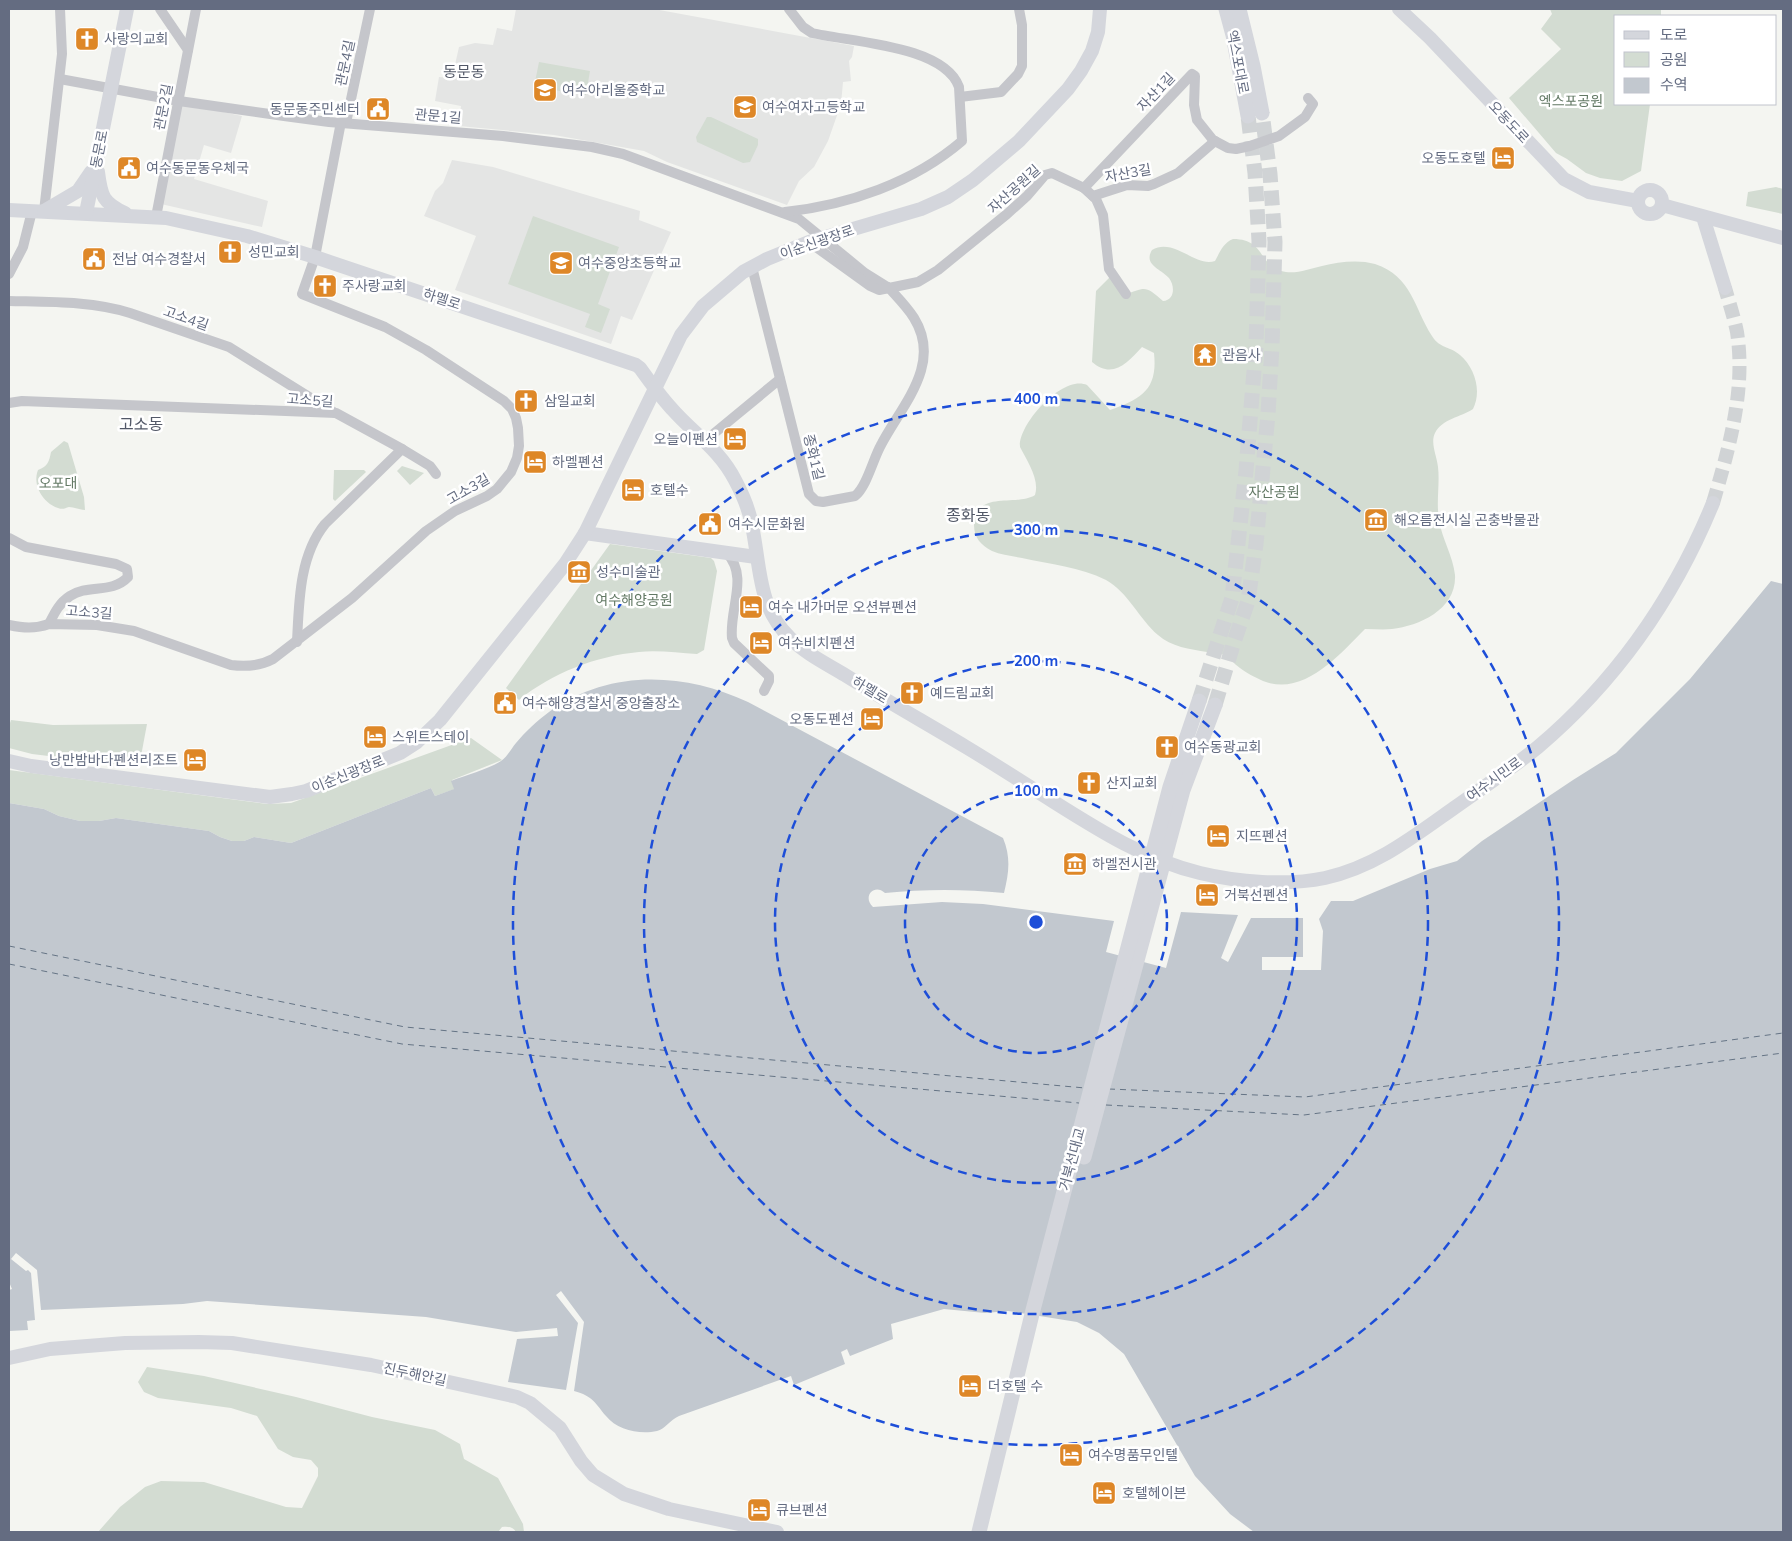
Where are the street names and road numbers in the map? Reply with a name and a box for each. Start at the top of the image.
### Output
street label: 엑스포대로 [1223,29,1253,95]
street label: 관문4길 [331,38,359,88]
street label: 자산1길 [1133,69,1179,115]
street label: 관문2길 [150,82,176,132]
street label: 오동도로 [1485,97,1533,147]
street label: 관문1길 [414,105,462,127]
street label: 동문로 [86,128,112,170]
street label: 자산3길 [1103,160,1153,186]
street label: 자산공원길 [984,161,1044,217]
street label: 이순신광장로 [778,221,857,263]
street label: 하멜로 [421,284,463,314]
street label: 고소4길 [161,302,211,334]
street label: 고소5길 [286,389,334,411]
street label: 종화1길 [800,432,828,482]
street label: 고소3길 [443,469,493,509]
street label: 고소3길 [65,601,113,623]
street label: 하멜로 [849,672,891,708]
street label: 이순신광장로 [309,751,387,797]
street label: 여수시민로 [1463,753,1525,805]
street label: 거북선대교 [1055,1125,1089,1192]
street label: 진두해안길 [382,1359,448,1389]

